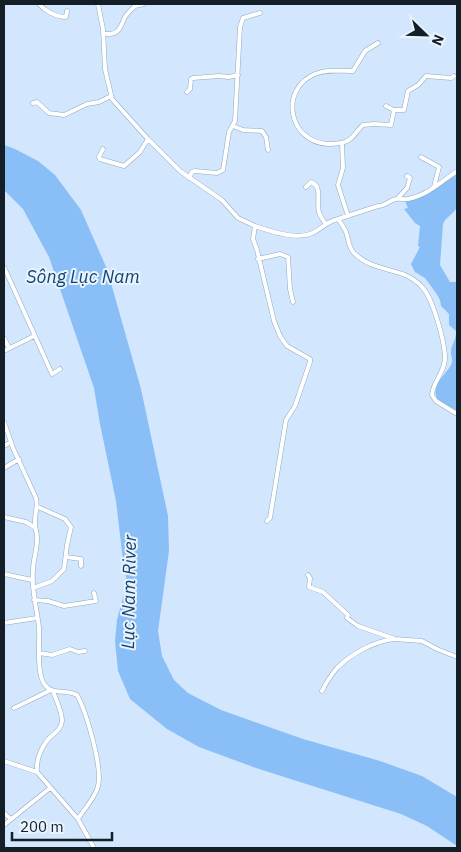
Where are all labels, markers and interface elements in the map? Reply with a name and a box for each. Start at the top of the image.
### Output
north arrow [401,10,451,60]
text: N [428,32,448,48]
water label: Sông Lục Nam [26,265,140,288]
water label: Lục Nam River [116,534,141,649]
scale bar [12,810,112,842]
text: 200 m [20,817,64,836]

